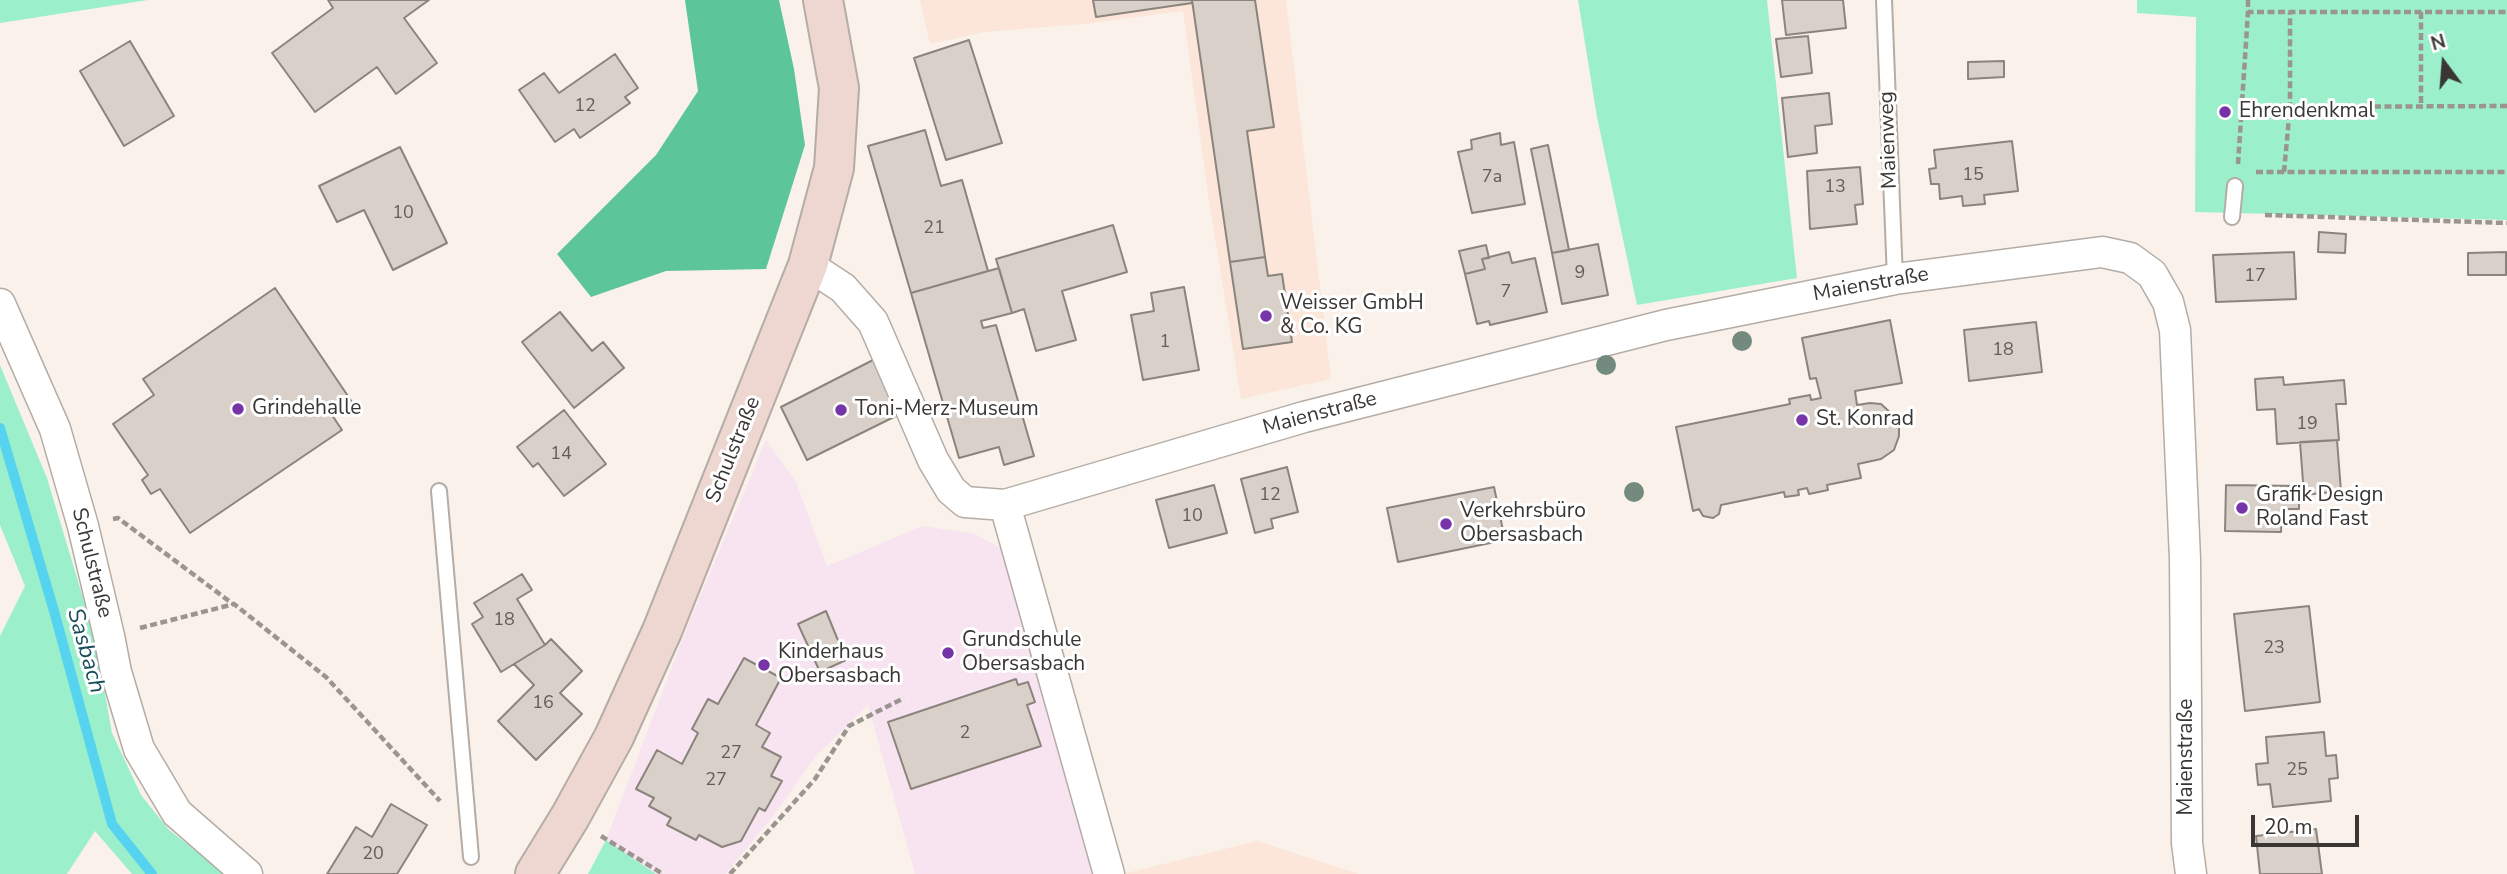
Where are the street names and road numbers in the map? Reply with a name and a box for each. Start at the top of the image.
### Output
street label: Maienweg [1875,91,1903,189]
street label: Maienstraße [1811,262,1931,308]
street label: Maienstraße [1260,387,1380,441]
street label: Schulstraße [701,393,767,507]
street label: Schulstraße [65,505,117,621]
street label: Maienstraße [2174,698,2200,816]

